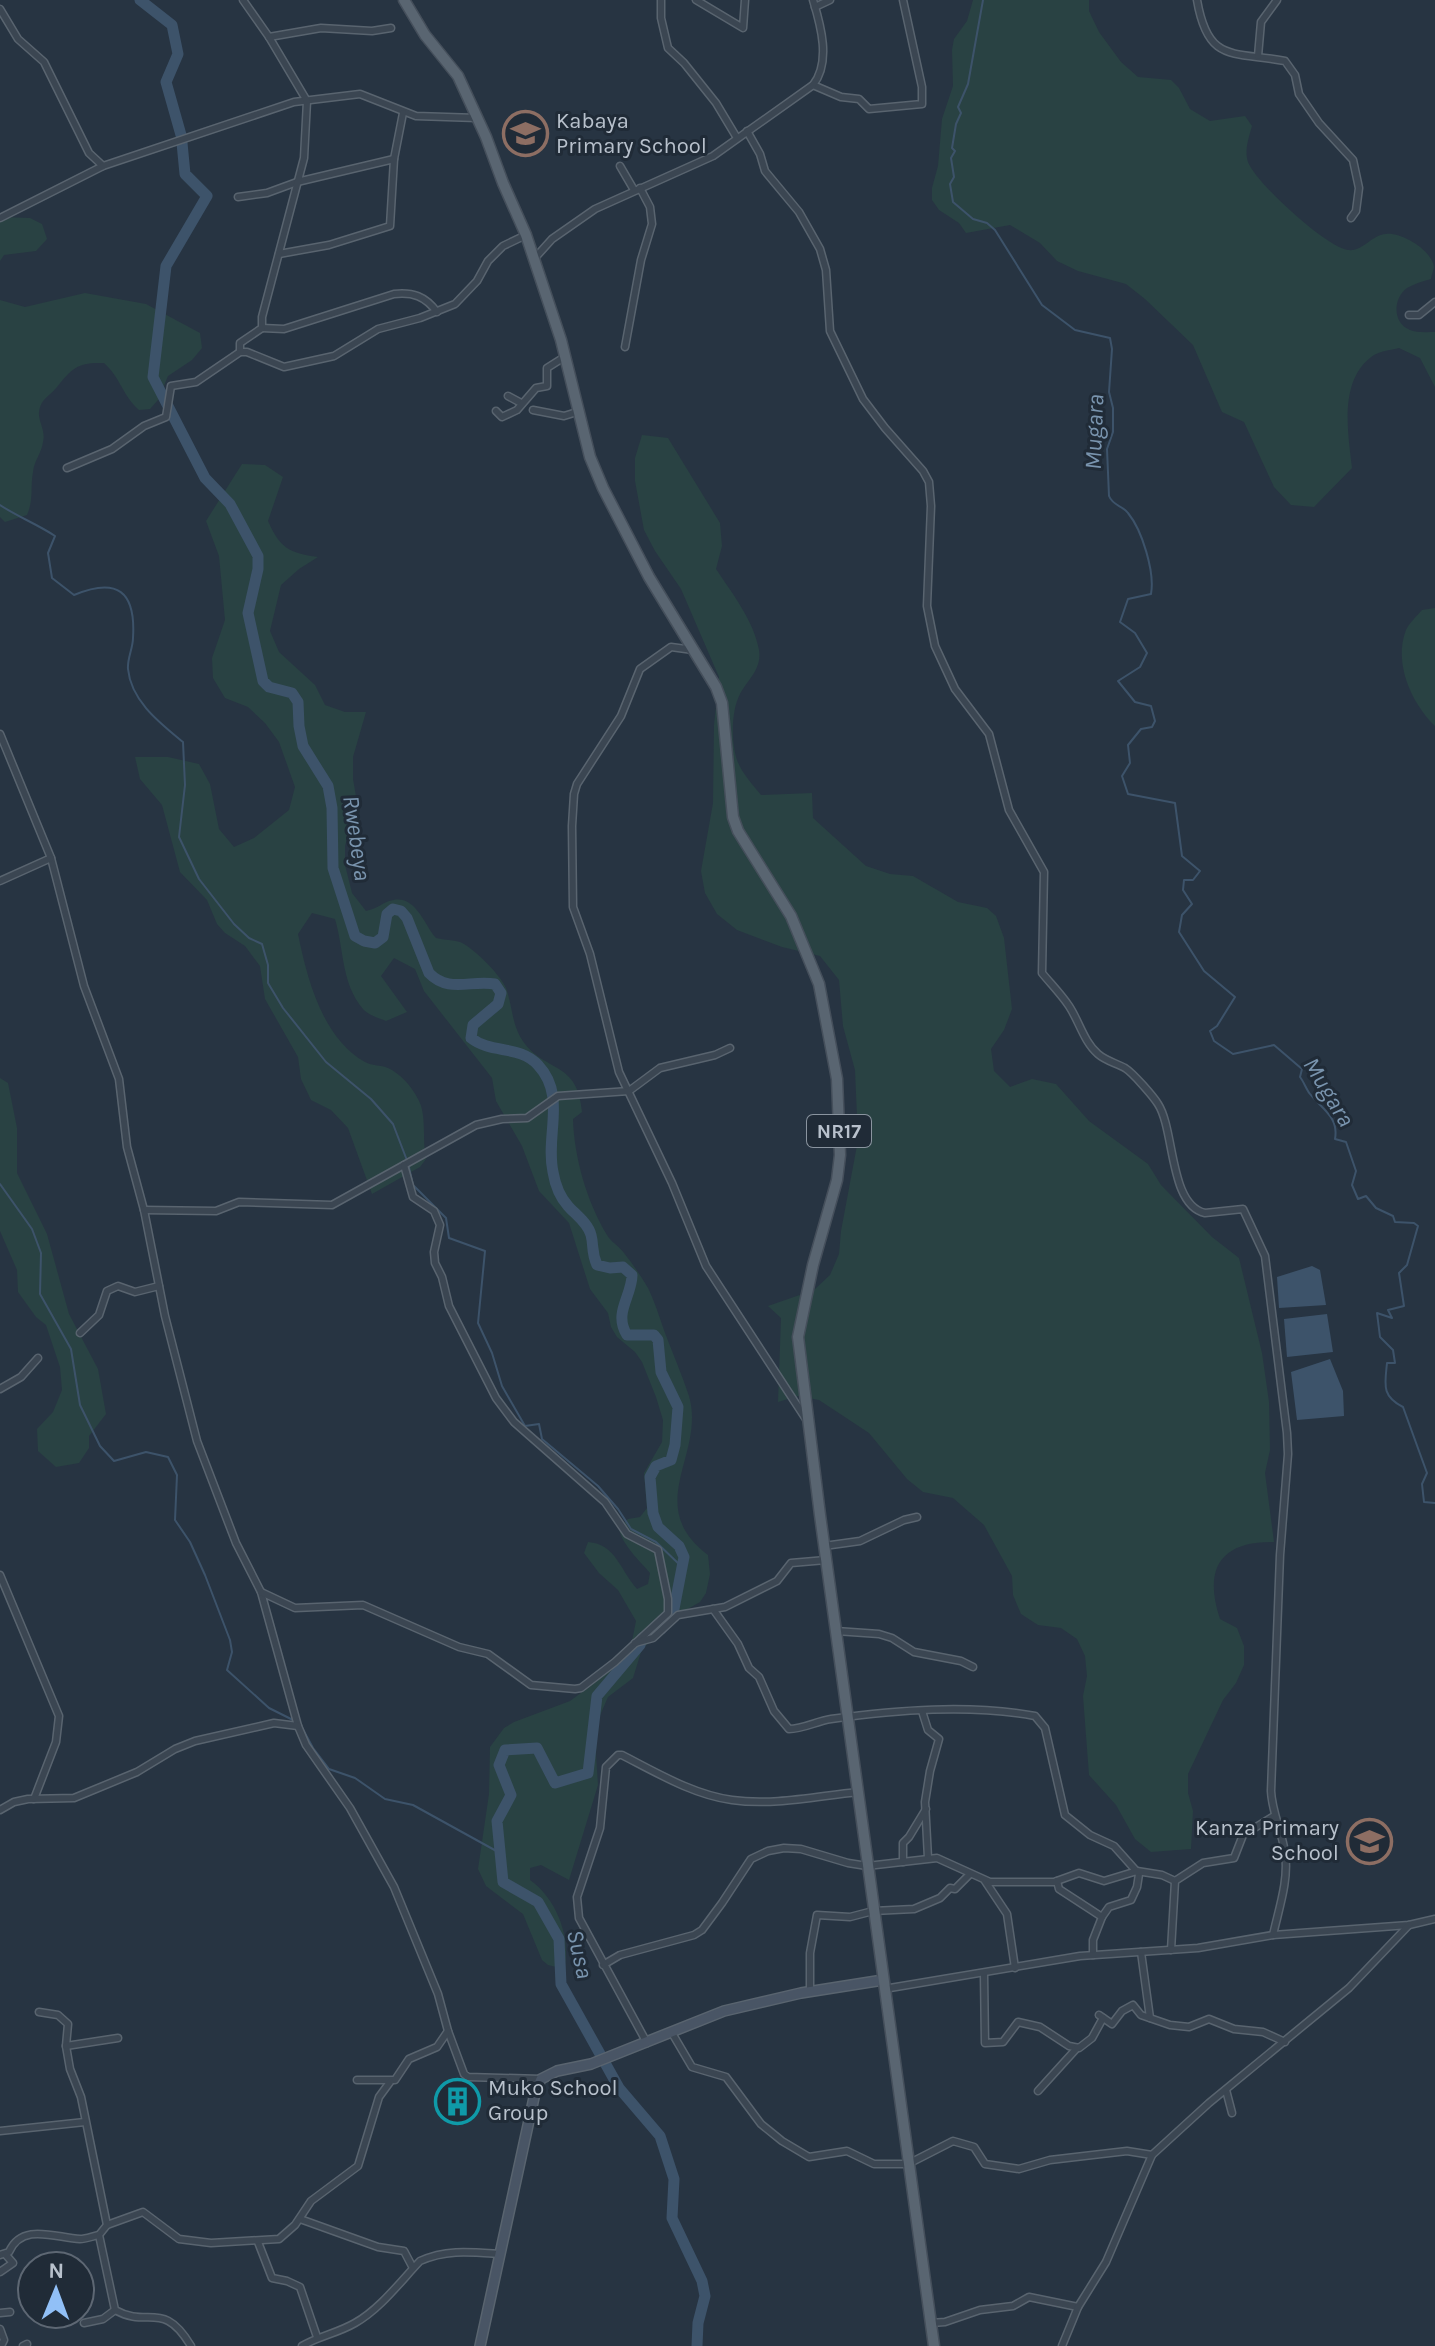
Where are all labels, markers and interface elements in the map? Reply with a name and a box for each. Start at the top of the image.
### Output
place label: Kabaya Primary School [556,108,707,159]
school or university icon: Kabaya Primary School [501,110,549,158]
water label: Mugara [1079,394,1109,470]
water label: Rwebeya [337,793,377,883]
water label: Mugara [1297,1052,1361,1132]
road number: NR17 [807,1115,871,1147]
place label: Kanza Primary School [1195,1815,1339,1866]
school or university icon: Kanza Primary School [1346,1817,1394,1865]
water label: Susa [561,1927,599,1981]
place label: Muko School Group [488,2075,618,2126]
building icon: Muko School Group [433,2077,481,2125]
north arrow [16,2250,96,2330]
text: N [48,2258,64,2284]

